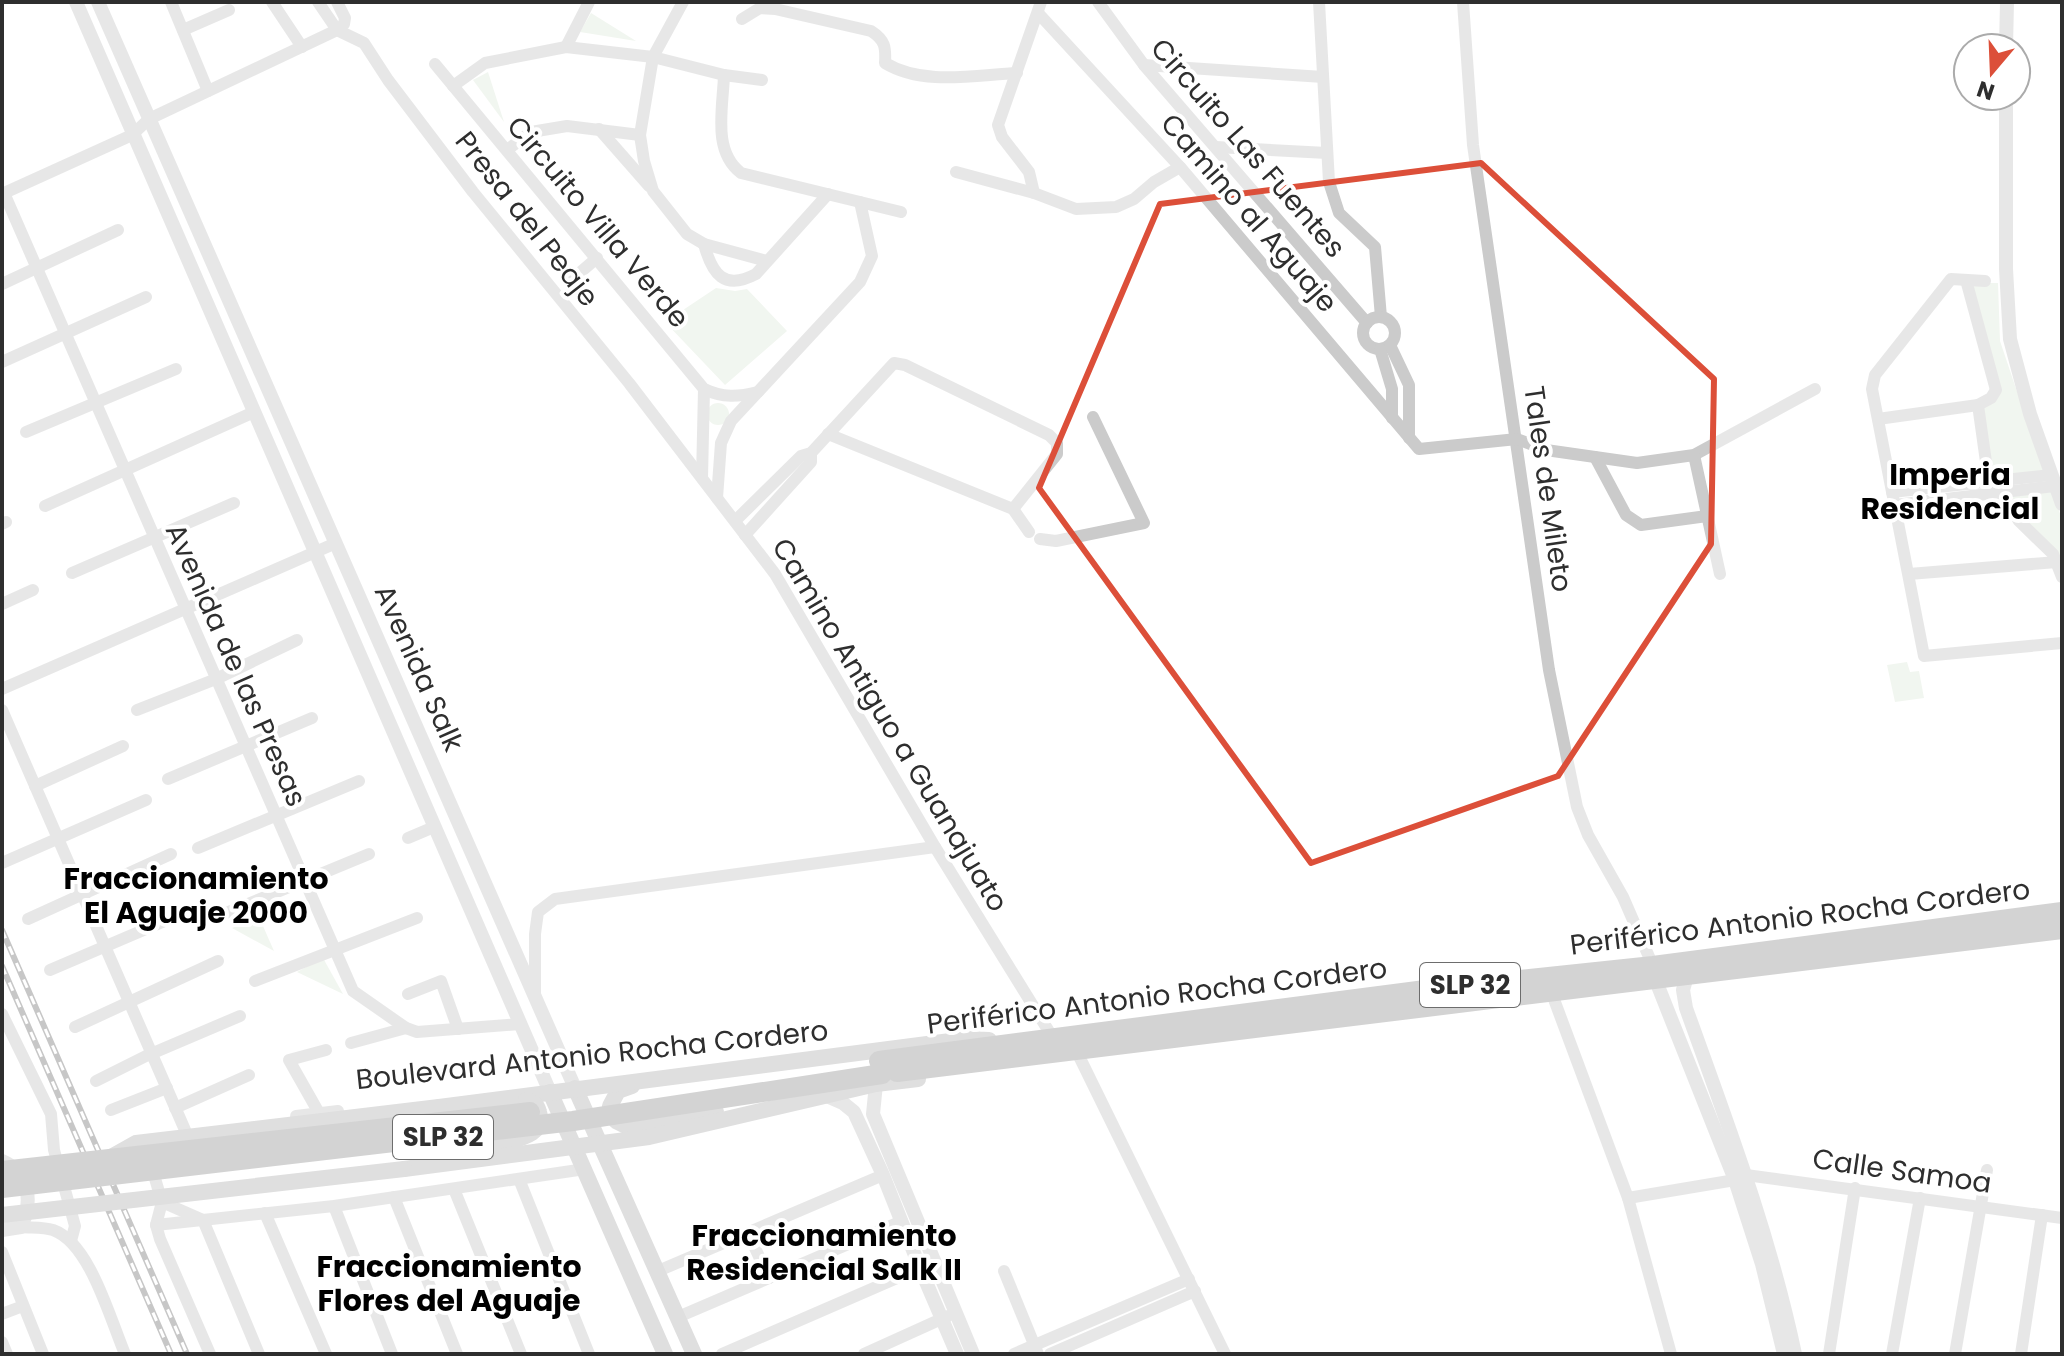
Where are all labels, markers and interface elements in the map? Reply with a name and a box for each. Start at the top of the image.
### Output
street label: Circuito Las Fuentes [1142,30,1354,266]
north arrow [1952,32,2032,112]
text: N [1973,73,1999,108]
street label: Camino al Aguaje [1152,105,1346,321]
street label: Circuito Villa Verde [498,108,698,336]
street label: Presa del Peaje [446,123,608,315]
street label: Tales de Mileto [1514,384,1582,594]
district label: Imperia Residencial [1861,453,2039,530]
street label: Avenida de las Presas [156,517,316,813]
street label: Camino Antiguo a Guanajuato [763,531,1017,919]
street label: Avenida Salk [365,578,473,758]
district label: Fraccionamiento El Aguaje 2000 [63,857,329,934]
street label: Periférico Antonio Rocha Cordero [1568,869,2032,965]
street label: Periférico Antonio Rocha Cordero [925,948,1389,1044]
road number: SLP 32 [1420,963,1520,1007]
street label: Boulevard Antonio Rocha Cordero [354,1011,830,1099]
road number: SLP 32 [393,1115,493,1159]
street label: Calle Samoa [1810,1139,1994,1203]
district label: Fraccionamiento Residencial Salk II [686,1214,962,1291]
district label: Fraccionamiento Flores del Aguaje [316,1245,582,1322]

